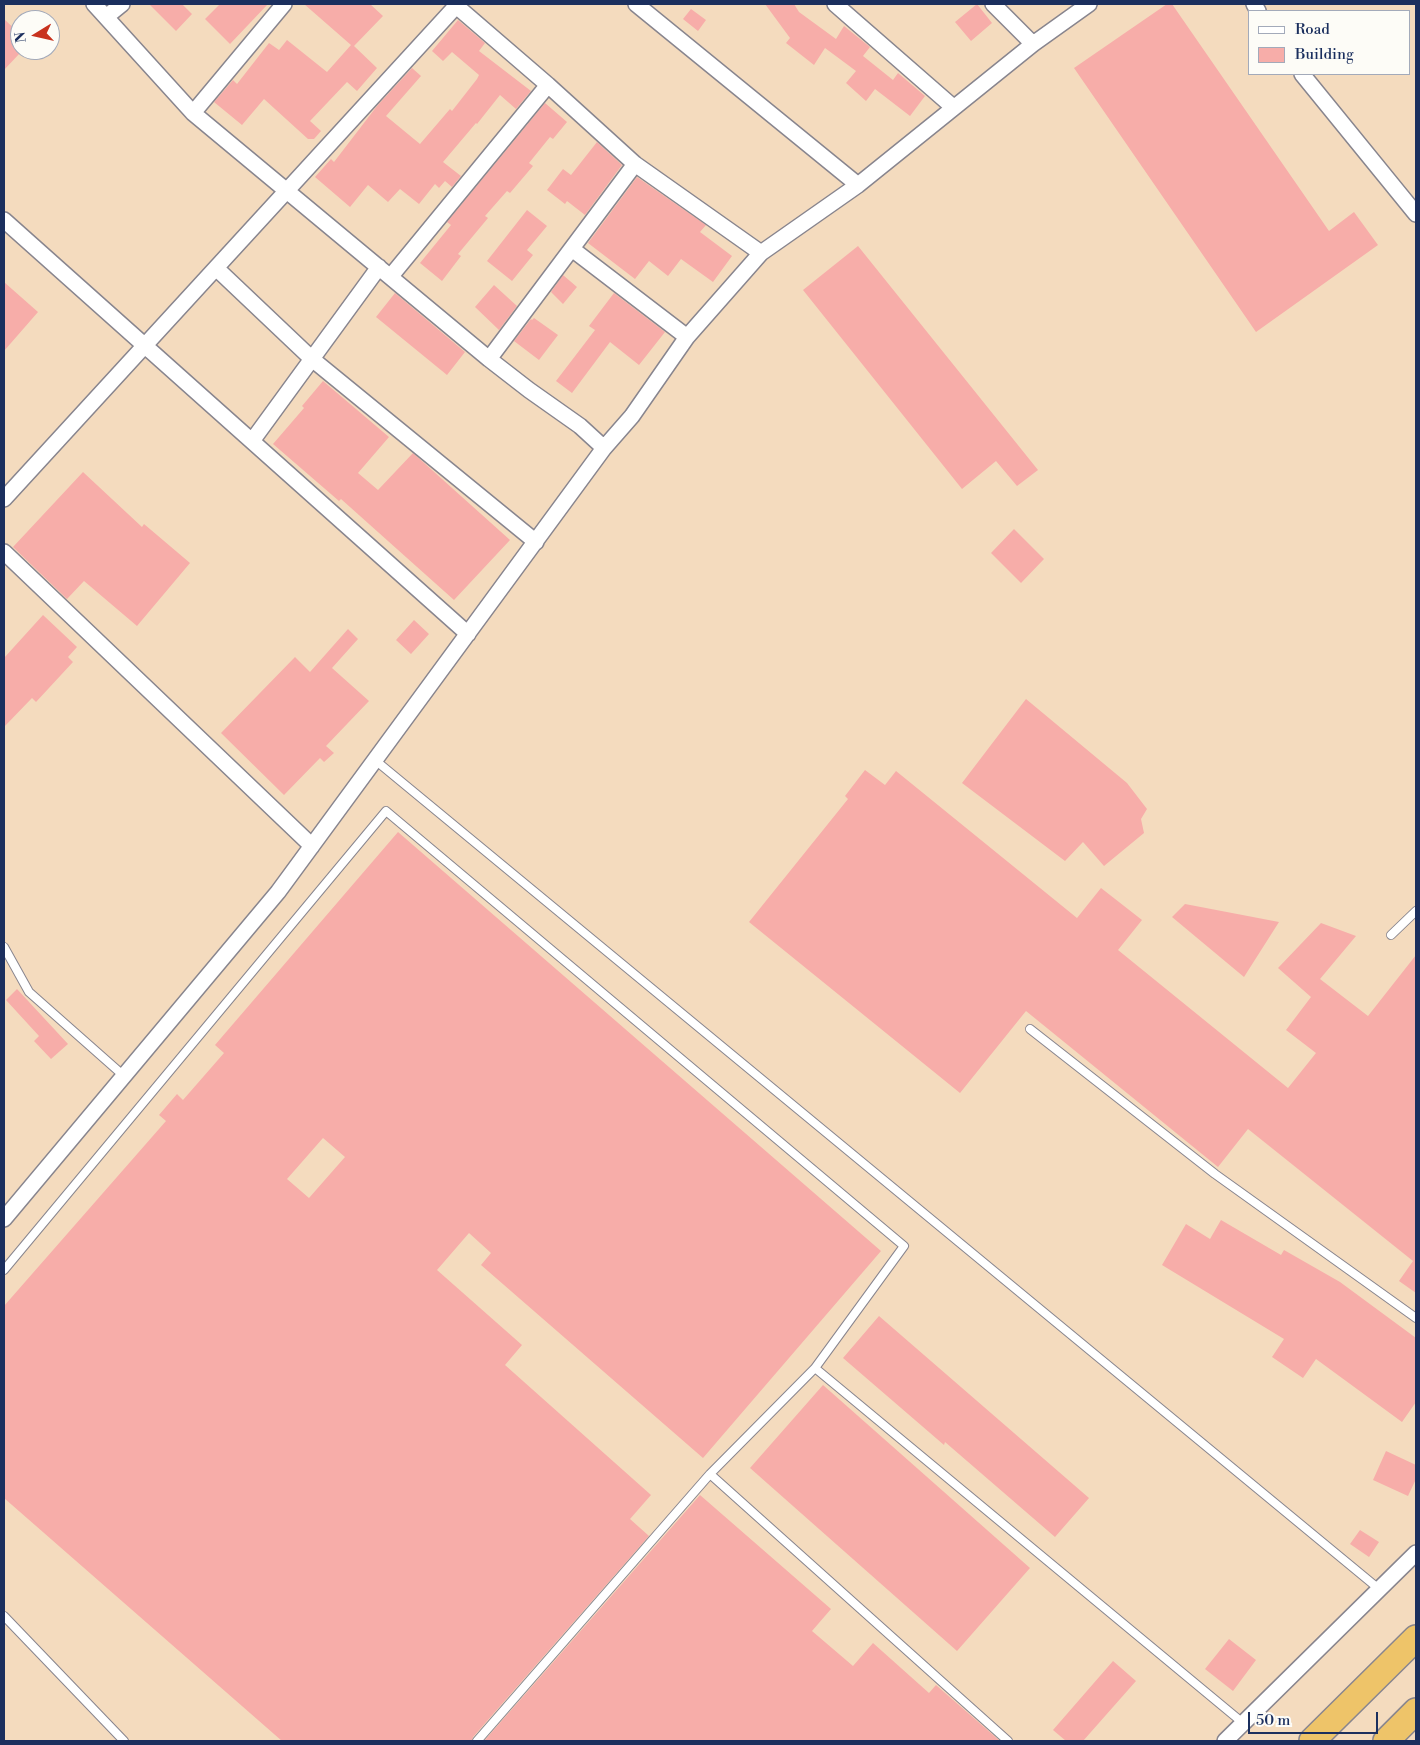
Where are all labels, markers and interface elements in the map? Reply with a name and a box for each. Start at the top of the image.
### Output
north arrow [10,10,60,60]
legend [1248,10,1410,75]
text: Road [1295,20,1330,39]
text: N [11,30,31,44]
text: Building [1295,45,1354,64]
scale bar [1250,1702,1380,1734]
text: 50 m [1256,1711,1290,1730]

